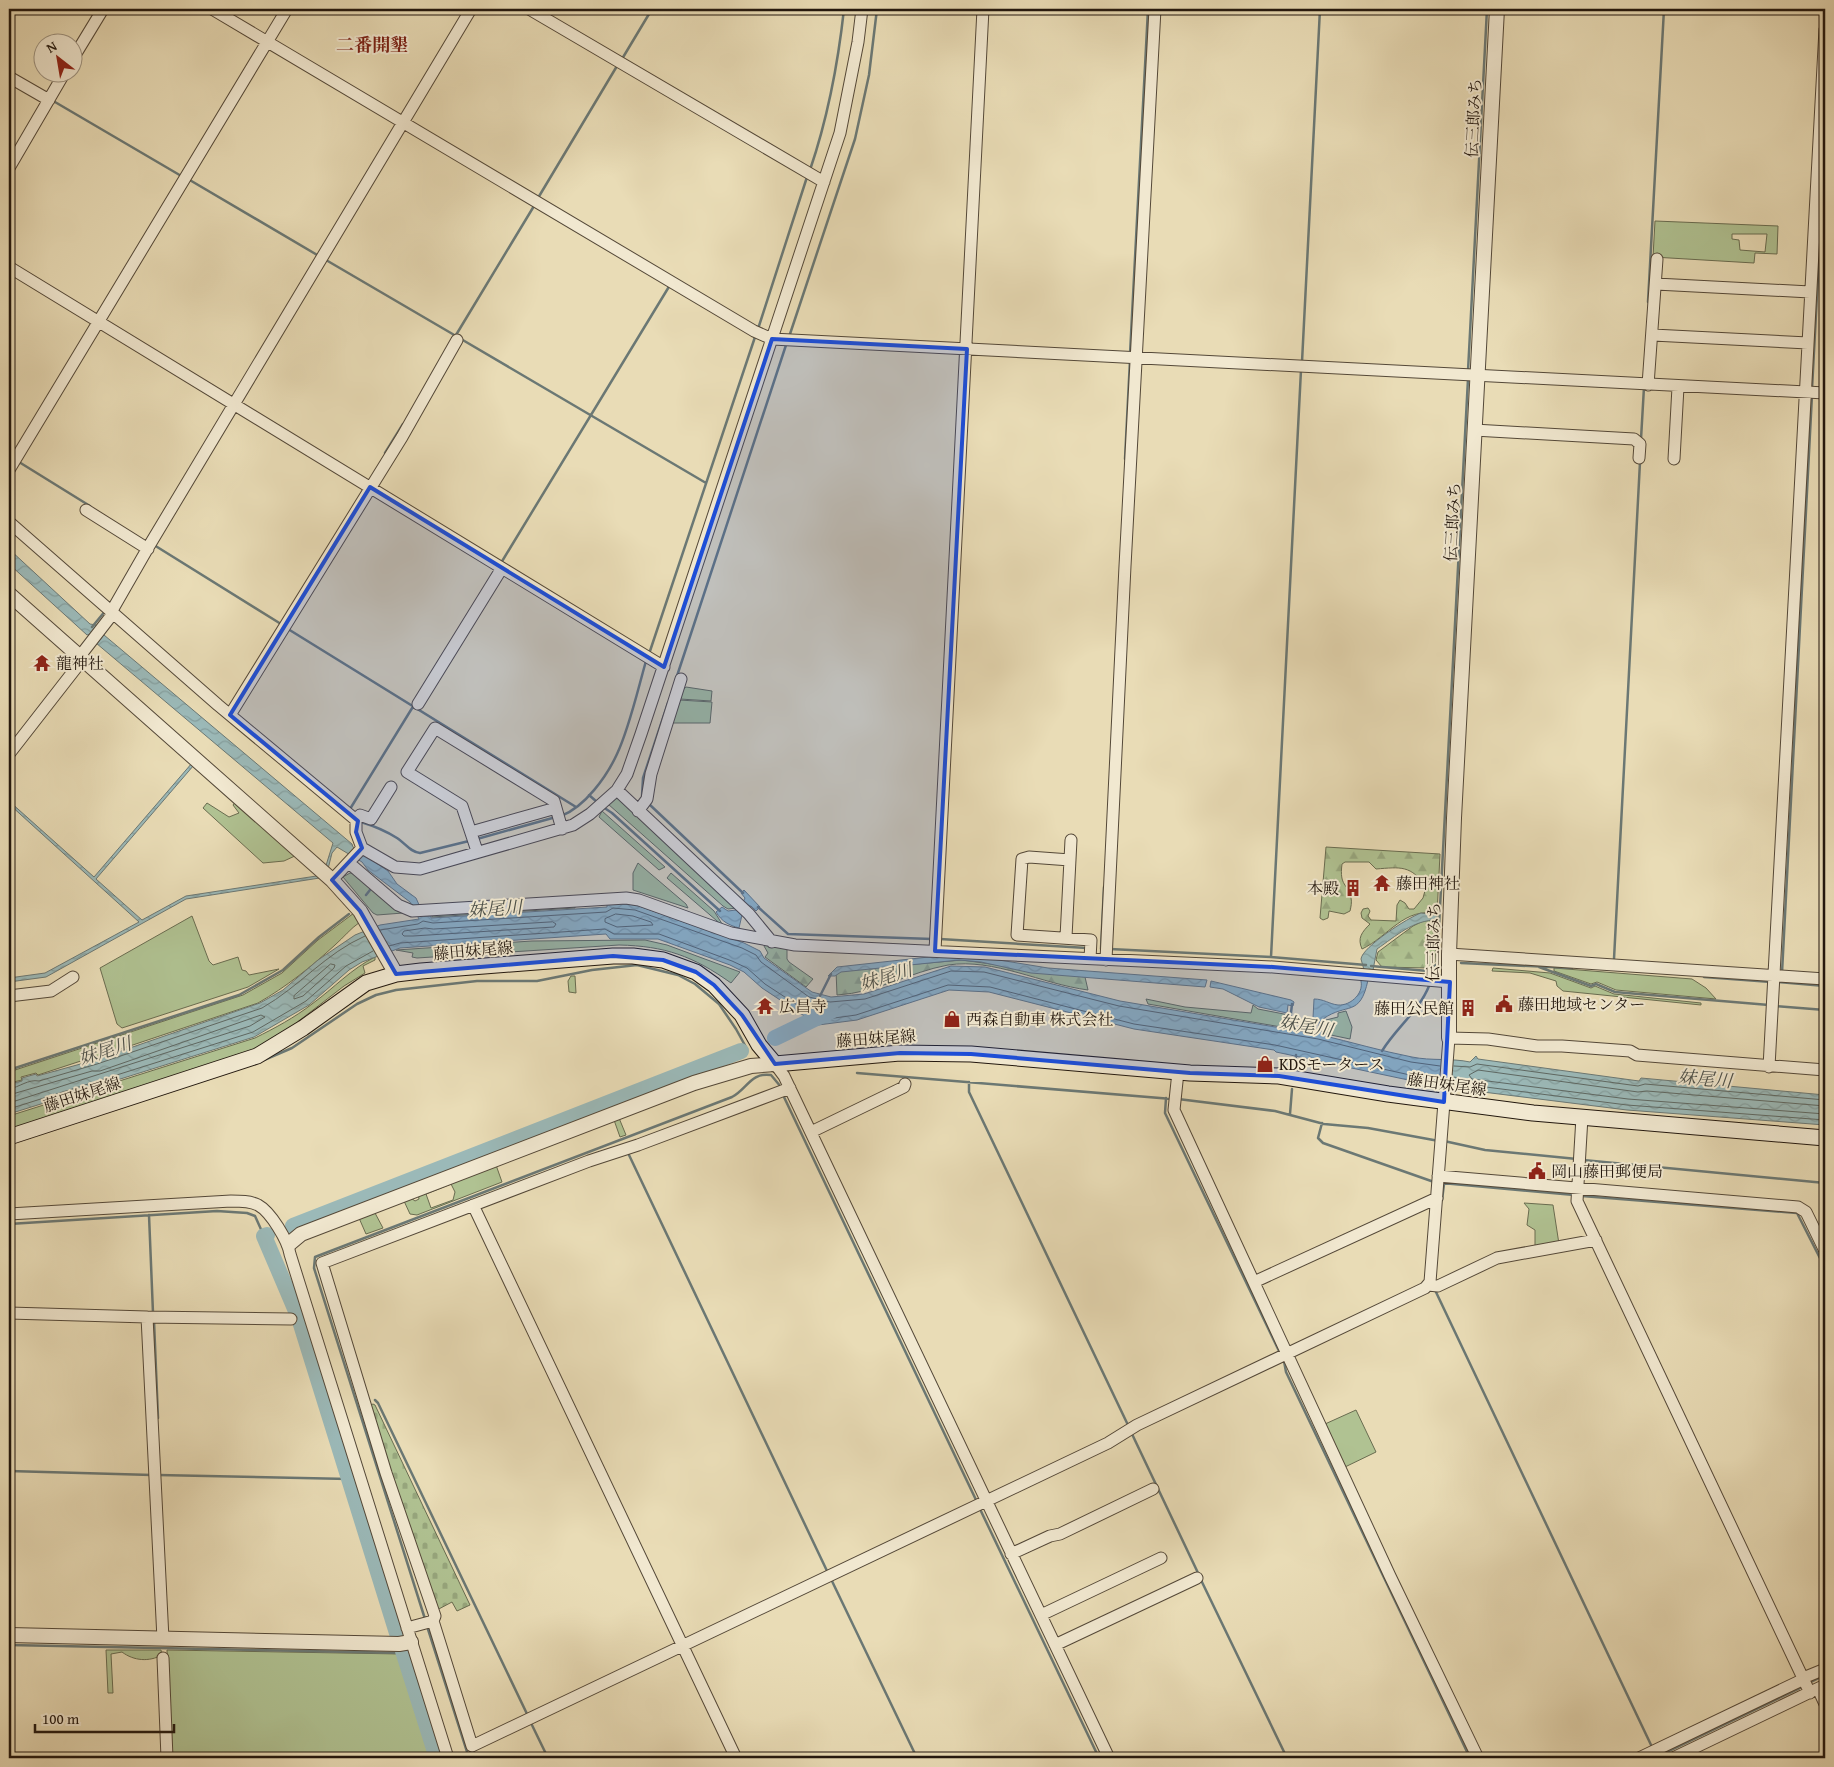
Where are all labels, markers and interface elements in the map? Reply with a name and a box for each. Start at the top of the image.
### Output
district label: 二番開墾 [336,31,408,58]
north arrow [32,32,82,82]
text: N [42,36,61,58]
street label: 伝三郎みち [1459,77,1487,159]
street label: 伝三郎みち [1438,481,1466,563]
place label: 龍神社 [56,651,104,675]
temple icon: 龍神社 [32,653,52,673]
place label: 藤田神社 [1396,871,1460,895]
temple icon: 藤田神社 [1372,873,1392,893]
place label: 本殿 [1307,876,1339,900]
building icon: 本殿 [1343,878,1363,898]
water label: 妹尾川 [467,893,525,924]
street label: 伝三郎みち [1420,902,1446,982]
street label: 藤田妹尾線 [432,935,514,965]
water label: 妹尾川 [856,955,918,997]
place label: 藤田地域センター [1518,992,1645,1016]
place label: 広昌寺 [779,994,827,1018]
public building icon: 藤田地域センター [1494,994,1514,1014]
temple icon: 広昌寺 [755,996,775,1016]
place label: 藤田公民館 [1374,996,1454,1020]
building icon: 藤田公民館 [1458,998,1478,1018]
place label: 西森自動車 株式会社 [966,1007,1114,1031]
water label: 妹尾川 [1277,1008,1337,1044]
shop icon: 西森自動車 株式会社 [942,1009,962,1029]
street label: 藤田妹尾線 [835,1023,917,1053]
water label: 妹尾川 [75,1029,137,1072]
place label: KDSモータース [1279,1052,1385,1076]
shop icon: KDSモータース [1255,1054,1275,1074]
water label: 妹尾川 [1677,1063,1735,1094]
street label: 藤田妹尾線 [1406,1067,1488,1101]
street label: 藤田妹尾線 [40,1070,124,1118]
place label: 岡山藤田郵便局 [1551,1159,1663,1183]
public building icon: 岡山藤田郵便局 [1527,1161,1547,1181]
scale bar [35,1702,174,1734]
text: 100 m [42,1708,80,1729]

